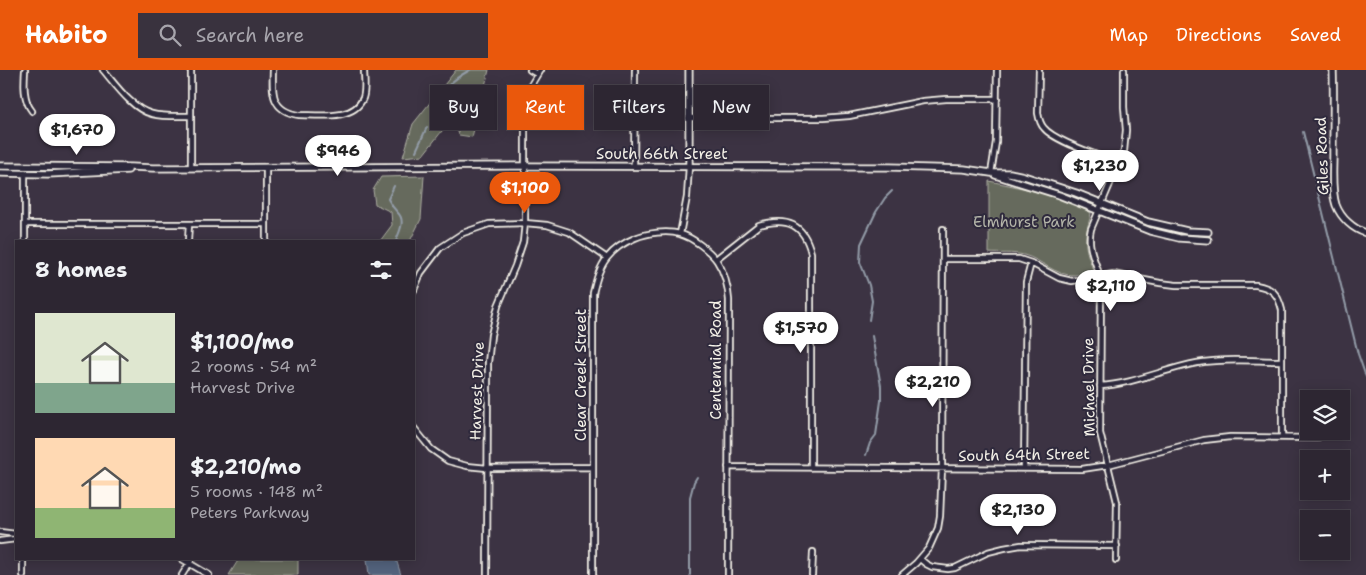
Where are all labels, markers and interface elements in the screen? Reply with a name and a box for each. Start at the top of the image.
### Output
search box [138,13,488,58]
text: Habito [25,19,108,51]
icon: search [156,21,184,49]
text: Search here [196,23,304,48]
text: Map [1110,23,1148,47]
text: Directions [1176,23,1262,47]
text: Saved [1290,23,1341,47]
chip: Buy [430,85,497,130]
chip: Rent [507,85,584,130]
chip: Filters [594,85,684,130]
chip: New [694,85,769,130]
pin: $1,670 [36,114,118,156]
street label: Giles Road [1311,116,1333,196]
text: $1,670 [50,119,104,140]
pin: $946 [308,134,368,177]
text: $946 [316,140,360,161]
street label: South 66th Street [596,144,728,164]
pin: $1,230 [1059,150,1141,192]
text: $1,230 [1073,155,1127,176]
pin: $1,100 [484,172,566,214]
text: $1,100 [500,177,550,198]
park label: Elmhurst Park [973,212,1075,232]
text: 8 homes [35,256,127,284]
icon: filters [367,256,395,284]
pin: $2,110 [1070,270,1152,312]
text: $2,110 [1086,275,1136,296]
street label: Centennial Road [706,300,726,420]
street label: Clear Creek Street [571,309,591,441]
pin: $1,570 [760,312,842,354]
text: $1,570 [774,317,828,338]
text: $1,100/mo [190,328,294,356]
icon: home [75,333,135,393]
street label: Michael Drive [1078,337,1100,437]
street label: Harvest Drive [465,341,489,441]
text: 2 rooms · 54 m² [190,356,317,377]
pin: $2,210 [892,366,974,408]
text: $2,210 [906,371,960,392]
text: Harvest Drive [190,377,295,398]
map controls [1300,390,1350,560]
button: layers [1300,390,1350,440]
street label: South 64th Street [958,444,1090,466]
button: + [1300,450,1350,500]
text: $2,210/mo [190,453,301,481]
icon: home [75,458,135,518]
text: 5 rooms · 148 m² [190,481,323,502]
pin: $2,130 [977,494,1059,536]
text: $2,130 [991,499,1045,520]
text: Peters Parkway [190,502,310,523]
button: − [1300,510,1350,560]

